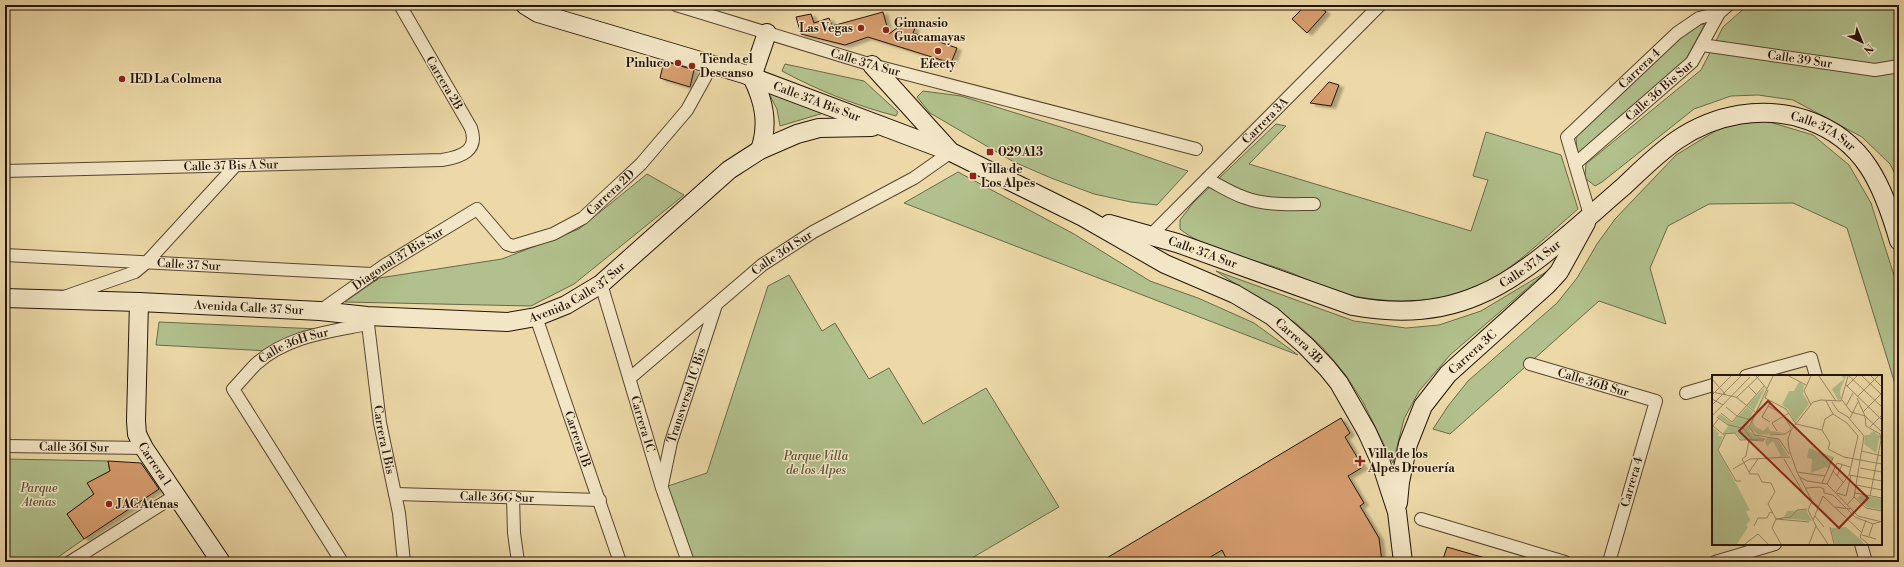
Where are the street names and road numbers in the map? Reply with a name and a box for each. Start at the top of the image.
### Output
street label: Calle 37A Sur [829,45,902,80]
street label: Carrera 4 [1615,45,1663,92]
street label: Calle 39 Sur [1767,47,1833,71]
street label: Carrera 2B [422,53,466,113]
street label: Calle 36 Bis Sur [1622,57,1697,124]
street label: Calle 37A Bis Sur [771,78,863,125]
street label: Carrera 3A [1239,94,1292,147]
street label: Calle 37A Sur [1789,108,1859,154]
street label: Calle 37 Bis A Sur [183,157,278,174]
street label: Carrera 2D [583,166,638,219]
street label: Diagonal 37 Bis Sur [349,224,446,293]
street label: Calle 36I Sur [748,227,815,278]
street label: Calle 37A Sur [1167,233,1239,271]
street label: Calle 37A Sur [1497,237,1564,291]
street label: Calle 37 Sur [156,255,221,274]
street label: Avenida Calle 37 Sur [527,259,628,326]
street label: Avenida Calle 37 Sur [193,297,304,318]
street label: Carrera 3B [1272,315,1326,367]
street label: Calle 36H Sur [255,324,330,367]
street label: Carrera 3C [1445,327,1499,378]
street label: Transversal 1C Bis [664,346,709,445]
street label: Calle 36B Sur [1556,365,1631,400]
street label: Carrera 1C [627,394,658,454]
street label: Carrera 1 Bis [370,404,398,476]
street label: Carrera 1B [561,409,594,469]
street label: Calle 36I Sur [39,439,109,455]
street label: Carrera 1 [135,440,175,489]
street label: Carrera 4 [1618,455,1646,509]
street label: Calle 36G Sur [460,488,534,506]

